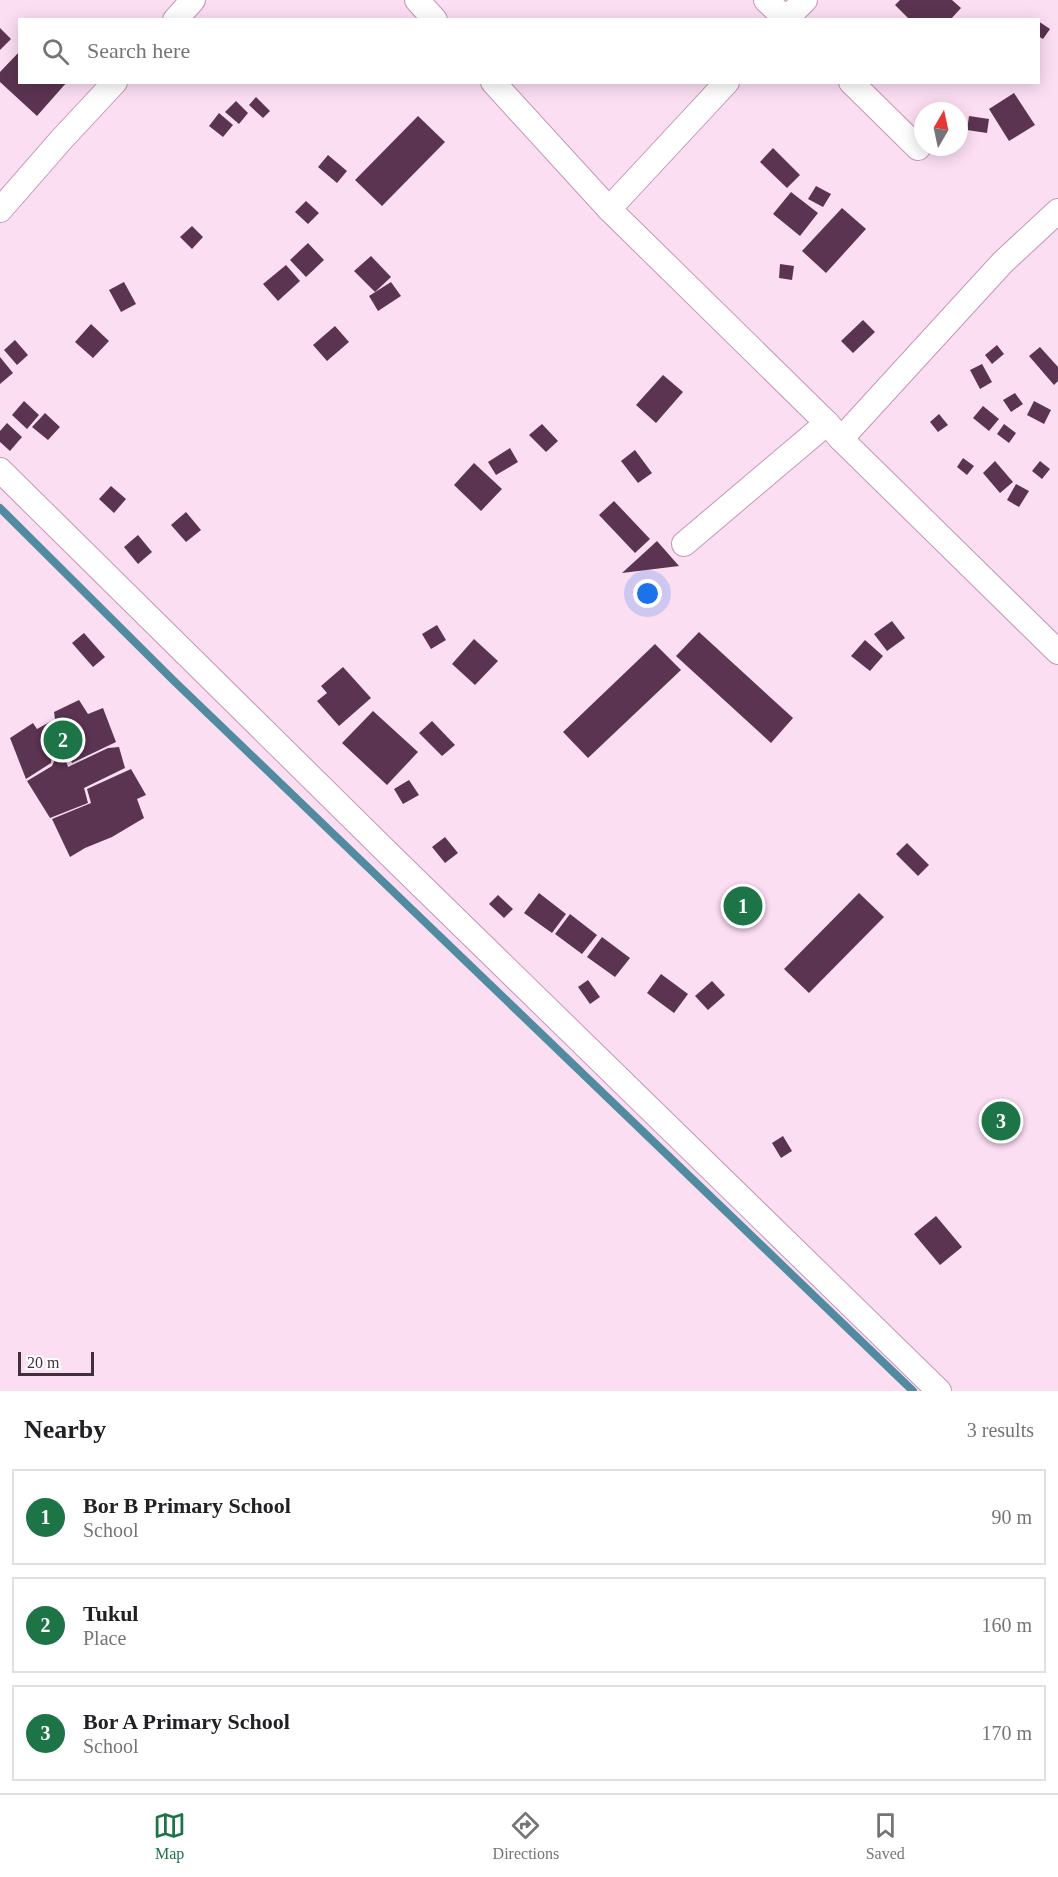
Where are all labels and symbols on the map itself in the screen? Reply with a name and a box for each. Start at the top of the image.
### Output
north arrow [914,102,968,156]
your location [633,579,662,608]
pin: 2 [44,718,82,762]
pin: 1 [724,884,762,928]
pin: 3 [982,1098,1020,1144]
scale bar [18,1349,94,1376]

